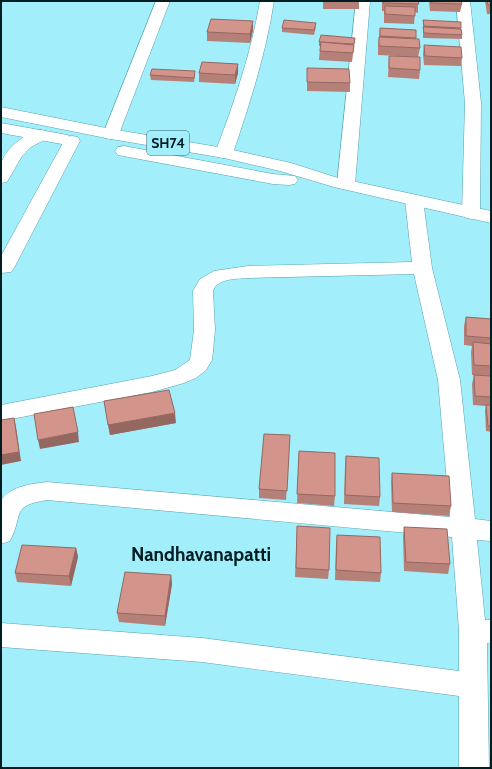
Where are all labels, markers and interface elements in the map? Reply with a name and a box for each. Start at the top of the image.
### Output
road number: SH74 [147,131,189,155]
district label: Nandhavanapatti [131,543,271,566]

